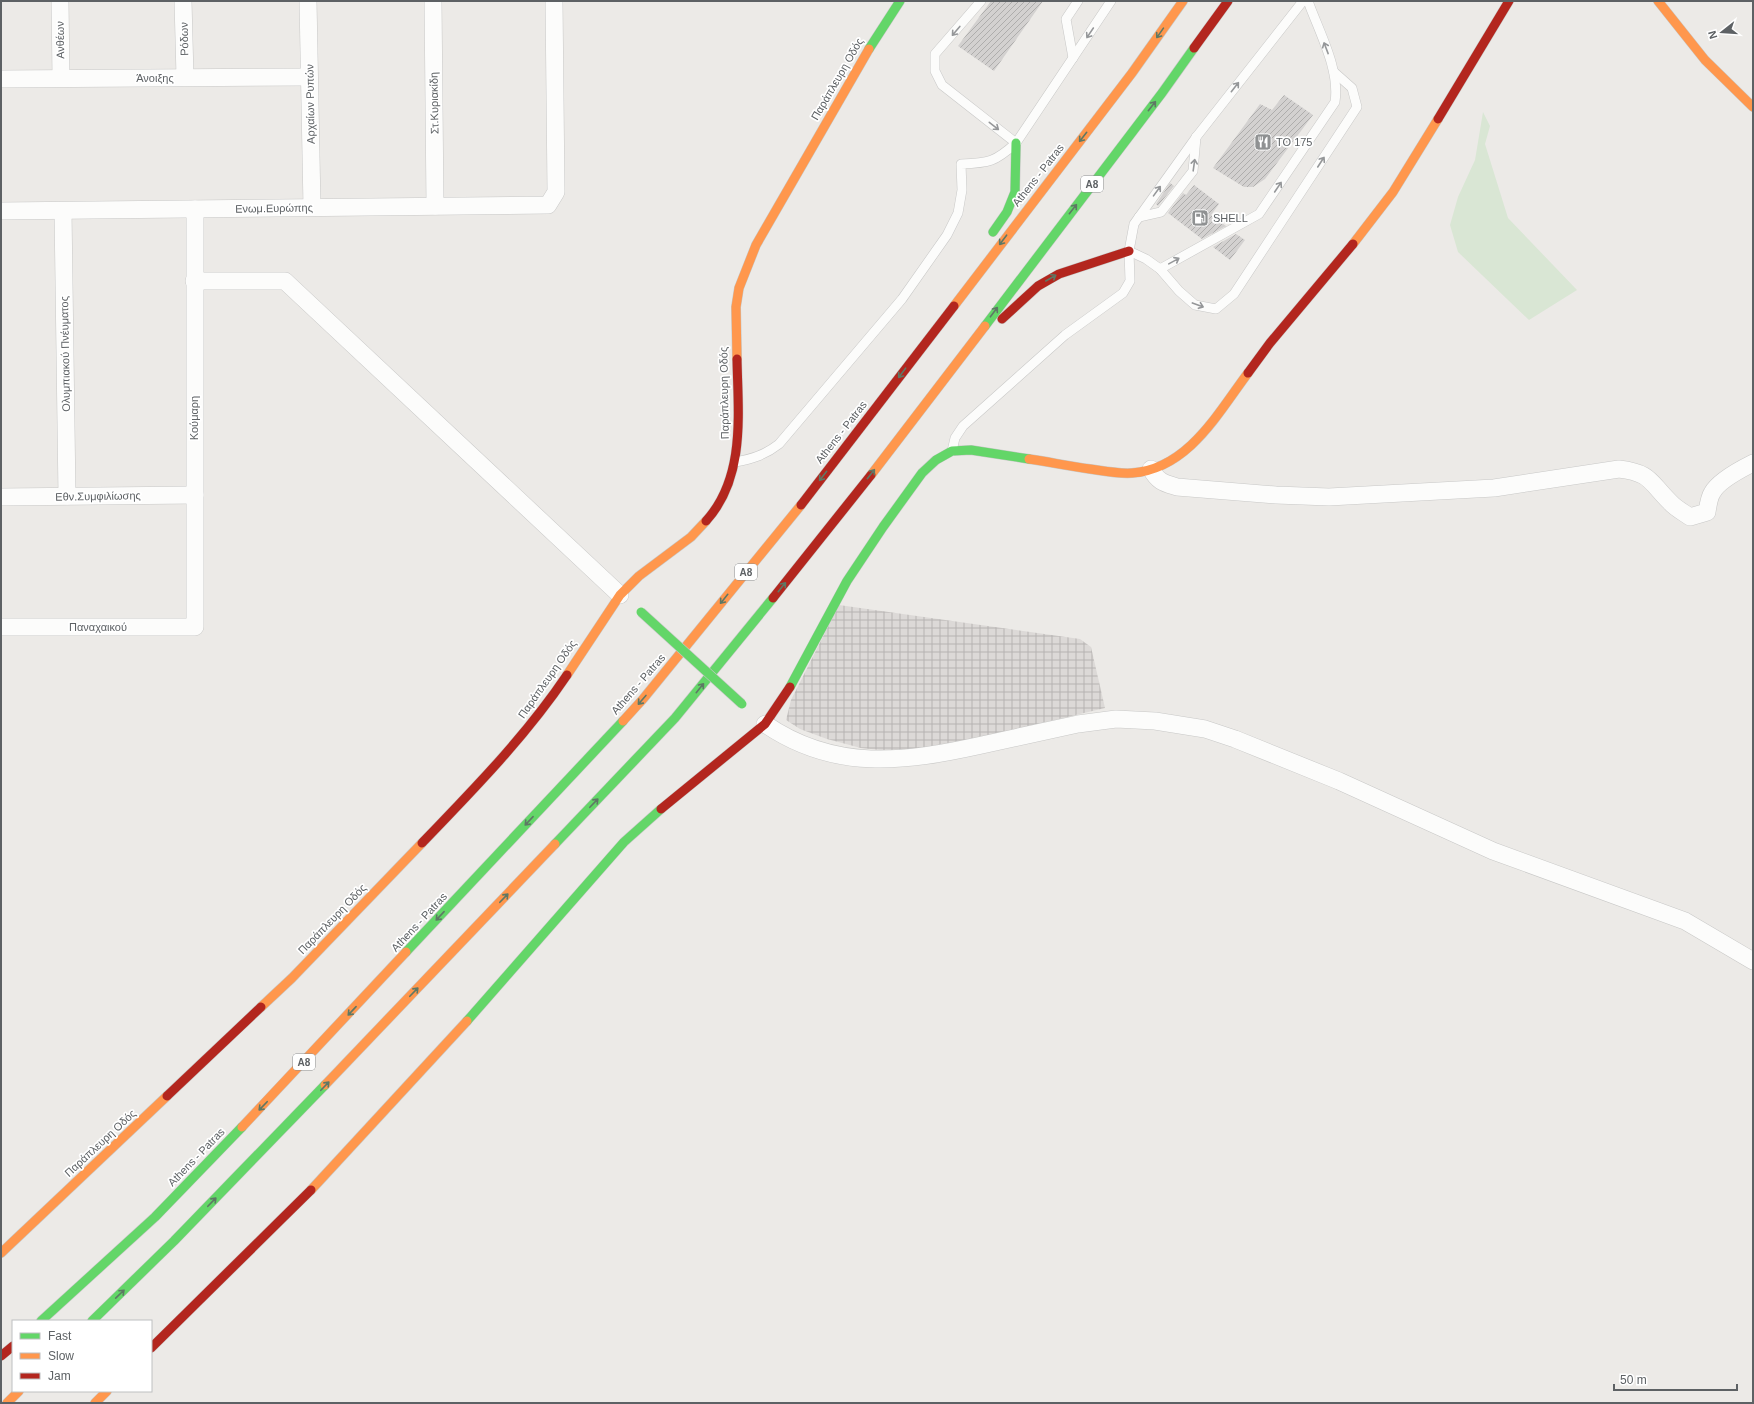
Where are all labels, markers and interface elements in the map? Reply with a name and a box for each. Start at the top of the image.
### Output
north arrow [1702,12,1742,52]
street label: Ανθέων [54,21,66,59]
street label: Ρόδων [178,22,190,56]
one-way arrow [951,25,960,36]
one-way arrow [1156,27,1164,38]
one-way arrow [1086,28,1094,39]
text: N [1706,29,1719,40]
street label: Παράπλευρη Οδός [809,36,865,122]
one-way arrow [1321,43,1329,55]
street label: Αρχαίων Ρυπών [303,63,317,144]
street label: Άνοιξης [136,72,174,84]
street label: Στ.Κυριακίδη [427,72,441,134]
one-way arrow [1231,82,1239,93]
one-way arrow [1148,100,1157,111]
one-way arrow [989,122,1000,131]
one-way arrow [1078,132,1087,143]
restaurant icon: TO 175 [1253,132,1273,152]
place label: TO 175 [1276,136,1313,148]
street label: Athens - Patras [1010,141,1066,209]
one-way arrow [1317,157,1325,168]
one-way arrow [1190,159,1198,172]
road number: Α8 [1081,176,1103,192]
one-way arrow [1274,181,1282,193]
one-way arrow [1153,186,1161,197]
street label: Ενωμ.Ευρώπης [235,201,313,215]
one-way arrow [1069,203,1077,214]
fuel station icon: SHELL [1190,208,1210,228]
place label: SHELL [1213,212,1248,224]
one-way arrow [999,234,1007,245]
one-way arrow [1168,257,1180,265]
one-way arrow [1045,274,1057,282]
street label: Ολυμπιακού Πνέυματος [58,296,72,412]
one-way arrow [1192,301,1204,309]
one-way arrow [990,307,999,318]
street label: Παράπλευρη Οδός [717,347,731,439]
one-way arrow [898,368,906,379]
street label: Κούμαρη [188,396,200,440]
street label: Athens - Patras [813,398,869,466]
one-way arrow [867,468,876,479]
one-way arrow [818,471,827,482]
street label: Εθν.Συμφιλίωσης [55,489,141,503]
road number: Α8 [735,564,757,580]
one-way arrow [777,581,786,592]
one-way arrow [719,594,728,605]
street label: Παναχαικού [69,621,127,633]
street label: Παράπλευρη Οδός [516,638,578,720]
street label: Athens - Patras [609,651,668,717]
one-way arrow [695,682,704,693]
one-way arrow [637,695,646,706]
one-way arrow [589,798,599,808]
one-way arrow [524,816,534,826]
street label: Παράπλευρη Οδός [296,882,368,956]
street label: Athens - Patras [389,890,450,954]
one-way arrow [499,893,508,903]
one-way arrow [435,911,445,921]
one-way arrow [410,987,419,997]
one-way arrow [347,1006,356,1016]
road number: Α8 [293,1054,315,1070]
one-way arrow [320,1081,330,1091]
one-way arrow [258,1101,267,1111]
street label: Παράπλευρη Οδός [62,1107,138,1179]
street label: Athens - Patras [165,1125,227,1188]
one-way arrow [208,1197,217,1207]
one-way arrow [115,1289,125,1299]
legend [12,1320,152,1392]
text: Fast [48,1329,72,1343]
text: Slow [48,1349,74,1363]
scale bar [1614,1366,1737,1392]
text: Jam [48,1369,71,1383]
text: 50 m [1620,1373,1647,1387]

